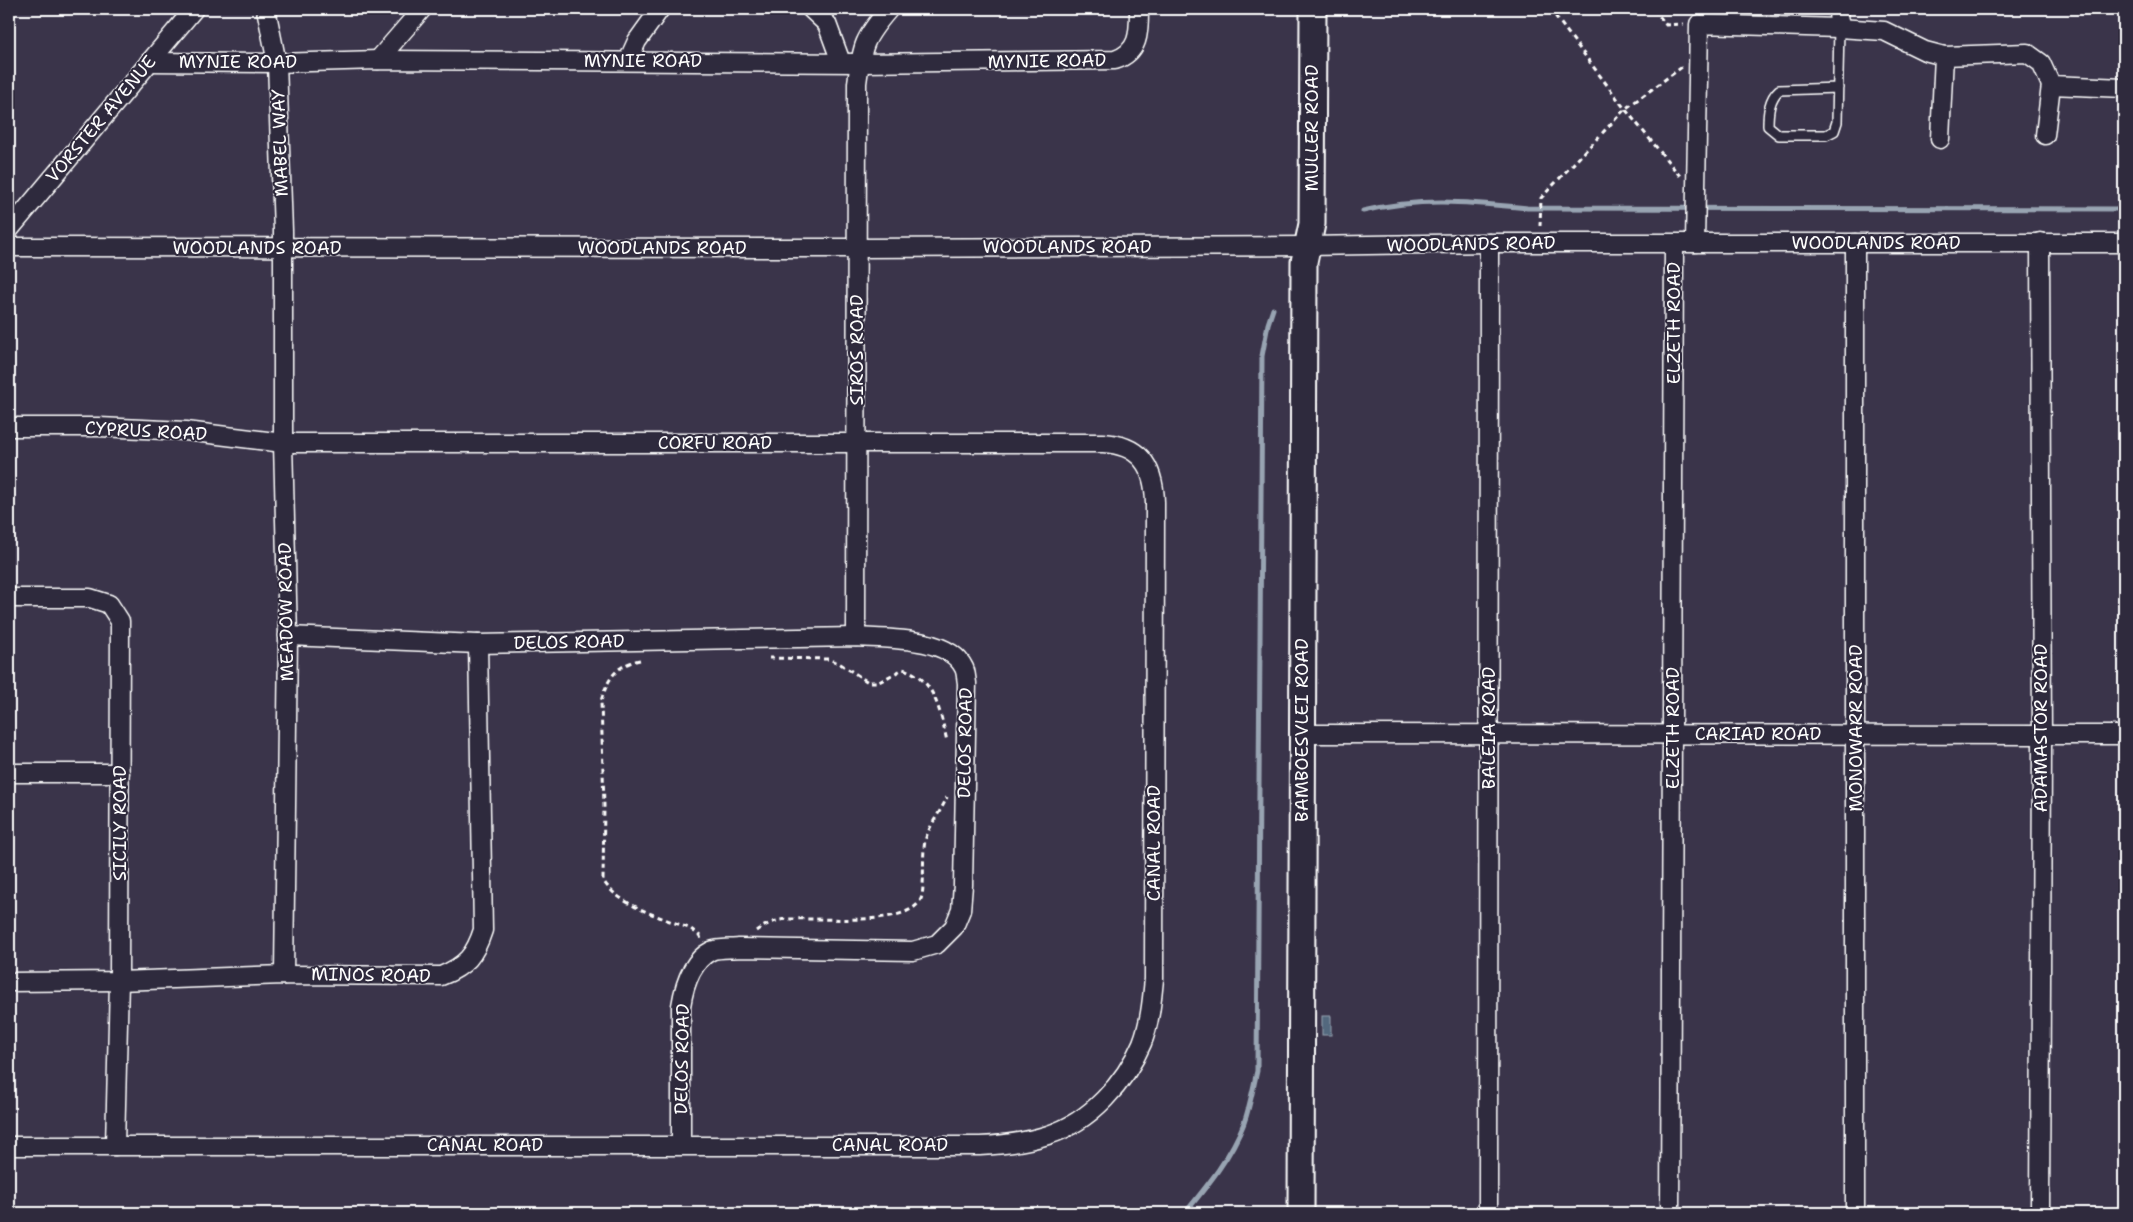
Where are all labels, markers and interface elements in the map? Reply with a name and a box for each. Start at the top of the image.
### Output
street label: MYNIE ROAD [988,48,1107,74]
street label: MYNIE ROAD [584,49,702,73]
street label: VORSTER AVENUE [41,50,161,188]
street label: MYNIE ROAD [179,50,297,74]
street label: MULLER ROAD [1300,64,1324,192]
street label: MABEL WAY [266,89,294,197]
street label: WOODLANDS ROAD [1386,231,1556,257]
street label: WOODLANDS ROAD [1791,231,1961,255]
street label: WOODLANDS ROAD [982,235,1152,259]
street label: WOODLANDS ROAD [172,236,342,260]
street label: WOODLANDS ROAD [577,236,747,260]
street label: ELZETH ROAD [1662,262,1686,384]
street label: SIROS ROAD [845,294,869,406]
street label: CYPRUS ROAD [84,416,208,446]
street label: CORFU ROAD [658,431,772,455]
street label: MEADOW ROAD [273,542,299,682]
street label: DELOS ROAD [513,629,625,655]
street label: BAMBOESVLEI ROAD [1290,638,1314,822]
street label: ADAMASTOR ROAD [2029,643,2053,812]
street label: MONOWARR ROAD [1844,644,1868,812]
street label: BALEIA ROAD [1477,667,1501,789]
street label: ELZETH ROAD [1661,667,1685,789]
street label: DELOS ROAD [952,687,978,799]
street label: CARIAD ROAD [1695,722,1821,746]
street label: SICILY ROAD [108,765,132,881]
street label: CANAL ROAD [1142,785,1166,901]
street label: MINOS ROAD [311,962,431,988]
street label: DELOS ROAD [669,1003,695,1115]
street label: CANAL ROAD [427,1133,543,1157]
street label: CANAL ROAD [832,1133,948,1157]

